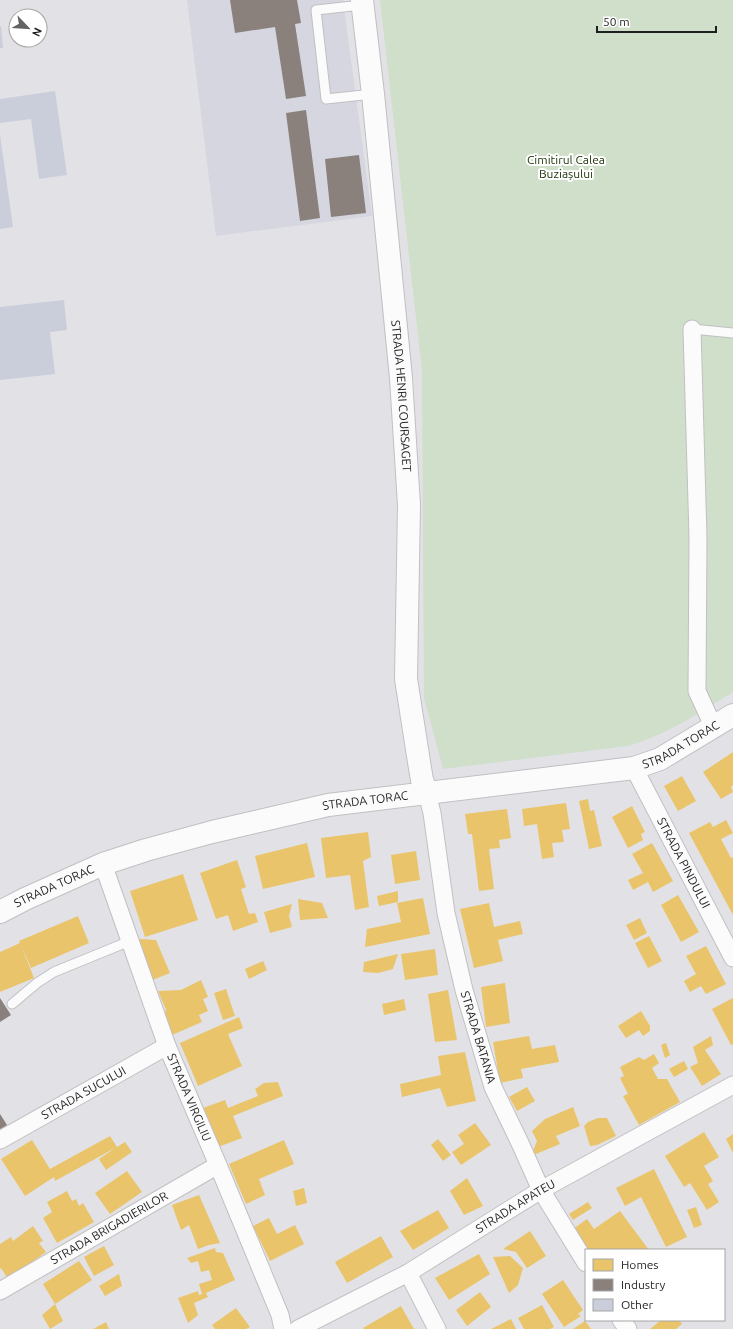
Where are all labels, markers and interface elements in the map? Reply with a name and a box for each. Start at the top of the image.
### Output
north arrow [8,8,48,48]
scale bar [597,8,716,34]
text: 50 m [603,15,630,28]
text: N [30,26,44,38]
park label: Cimitirul Calea Buziașului [527,153,605,180]
street label: STRADA HENRI COURSAGET [389,319,414,473]
street label: STRADA TORAC [640,718,722,771]
street label: STRADA TORAC [321,788,409,812]
street label: STRADA PINDULUI [655,815,713,910]
street label: STRADA TORAC [12,862,96,910]
street label: STRADA BATANIA [459,989,499,1085]
street label: STRADA VIRGILIU [165,1052,214,1143]
street label: STRADA SUCULUI [39,1064,128,1121]
street label: STRADA APATEU [473,1177,557,1235]
street label: STRADA BRIGADIERILOR [48,1188,170,1266]
legend [585,1249,725,1321]
text: Homes [621,1258,659,1271]
text: Industry [621,1278,666,1291]
text: Other [621,1298,654,1311]

